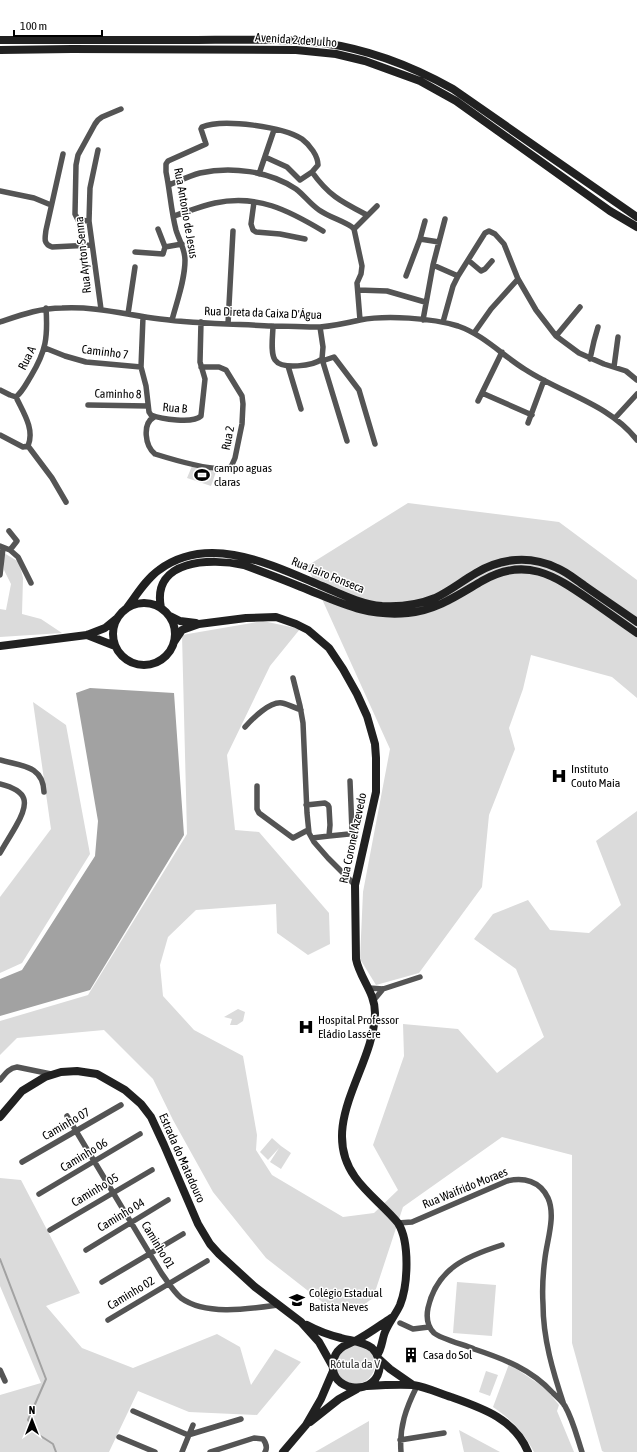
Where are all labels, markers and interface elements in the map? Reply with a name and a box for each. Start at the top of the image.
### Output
scale bar [14,12,102,38]
text: 100 m [20,19,47,33]
street label: Avenida 2 de Julho [255,30,338,50]
street label: Rua Antonio de Jesus [171,167,201,259]
street label: Rua Ayrton Senna [72,216,94,294]
street label: Rua Direta da Caixa D'Água [204,304,322,322]
street label: Caminho 7 [81,342,130,362]
street label: Rua A [15,344,39,372]
street label: Caminho 8 [94,387,142,401]
street label: Rua B [162,400,188,416]
street label: Rua 2 [219,425,237,451]
place label: campo aguas claras [214,461,272,489]
sports icon: campo aguas claras [193,466,211,484]
street label: Rua Jairo Fonseca [289,554,367,596]
place label: Instituto Couto Maia [571,762,620,790]
hospital icon: Instituto Couto Maia [550,767,568,785]
street label: Rua Coronel Azevedo [337,791,370,885]
place label: Hospital Professor Eládio Lassére [318,1013,399,1041]
hospital icon: Hospital Professor Eládio Lassére [297,1018,315,1036]
street label: Caminho 07 [40,1105,93,1143]
street label: Estrada do Matadouro [156,1111,208,1205]
street label: Caminho 06 [58,1135,110,1175]
street label: Rua Waifrido Moraes [420,1165,510,1211]
street label: Caminho 05 [69,1170,121,1210]
street label: Caminho 04 [95,1195,147,1235]
street label: Caminho 01 [138,1219,178,1271]
street label: Caminho 02 [105,1273,157,1313]
place label: Colégio Estadual Batista Neves [309,1286,383,1314]
school or university icon: Colégio Estadual Batista Neves [288,1291,306,1309]
building icon: Casa do Sol [402,1346,420,1364]
place label: Casa do Sol [423,1348,473,1362]
park label: Rótula da V [330,1357,380,1371]
north arrow [12,1400,52,1440]
text: N [29,1404,35,1416]

